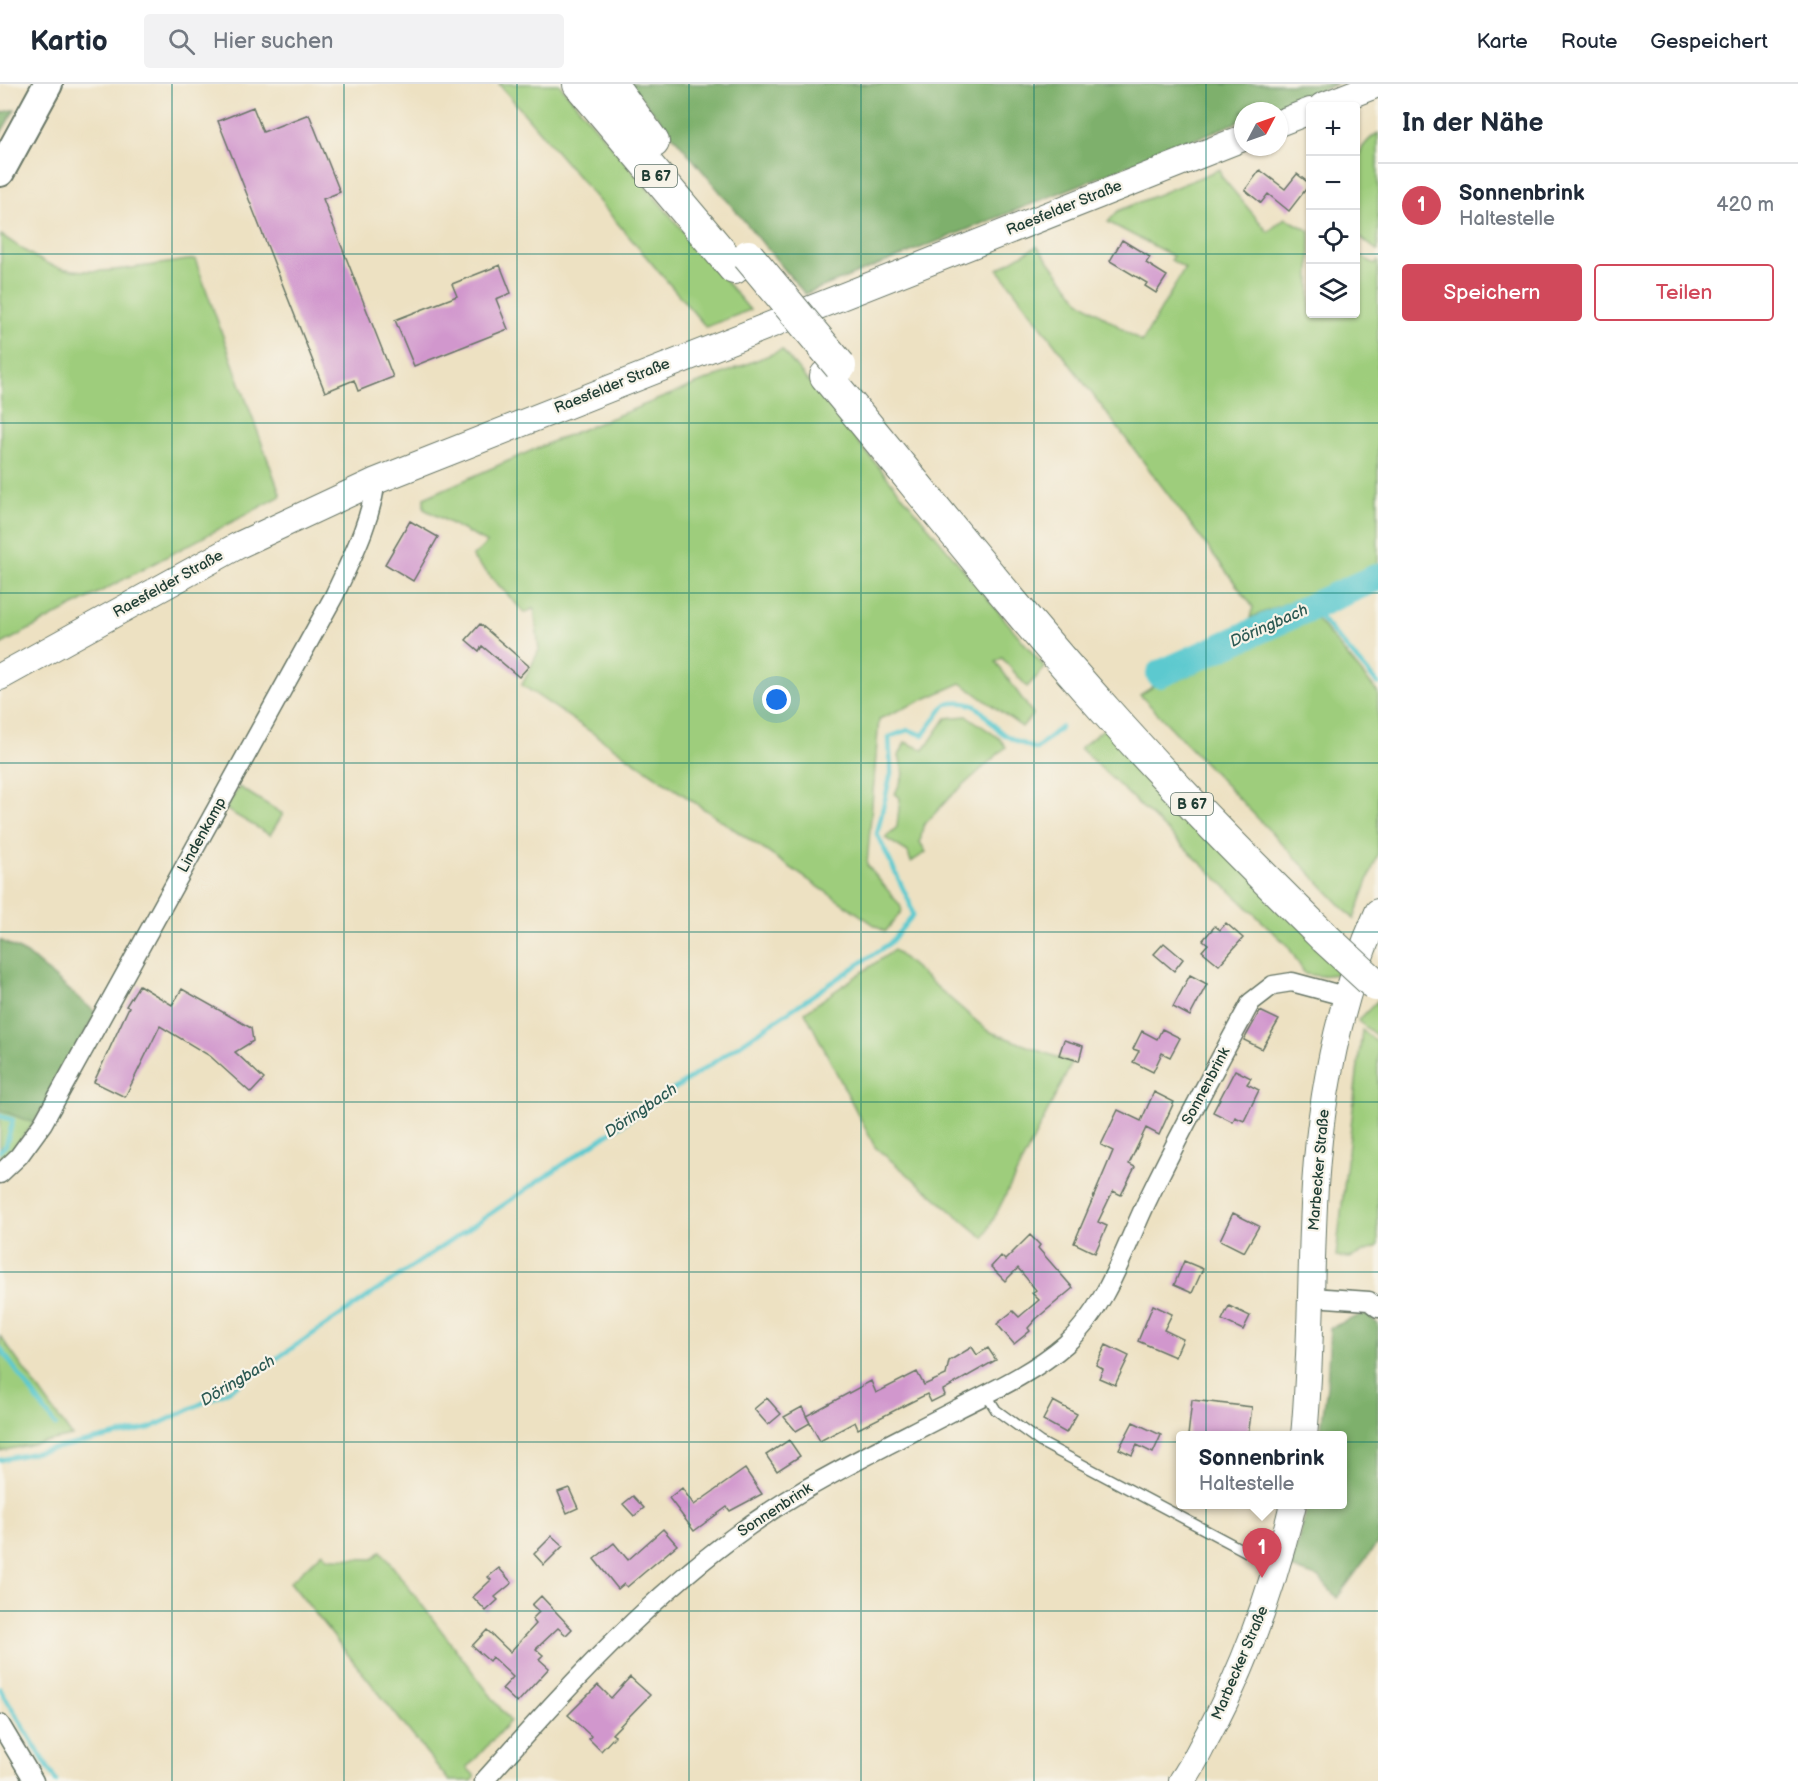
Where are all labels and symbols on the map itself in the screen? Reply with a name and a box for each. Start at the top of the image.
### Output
north arrow [1234,102,1288,156]
road number: B 67 [635,165,677,187]
street label: Raesfelder Straße [1003,176,1125,240]
street label: Raesfelder Straße [551,354,673,418]
street label: Raesfelder Straße [110,546,226,622]
water label: Döringbach [1227,600,1311,652]
your location [762,685,791,714]
road number: B 67 [1171,793,1213,815]
street label: Lindenkamp [174,794,231,876]
street label: Sonnenbrink [1178,1043,1235,1128]
water label: Döringbach [601,1080,681,1142]
street label: Marbecker Straße [1304,1108,1334,1232]
water label: Döringbach [197,1351,279,1411]
street label: Sonnenbrink [734,1478,816,1541]
pin: 1 [1242,1528,1282,1578]
street label: Marbecker Straße [1207,1603,1273,1723]

